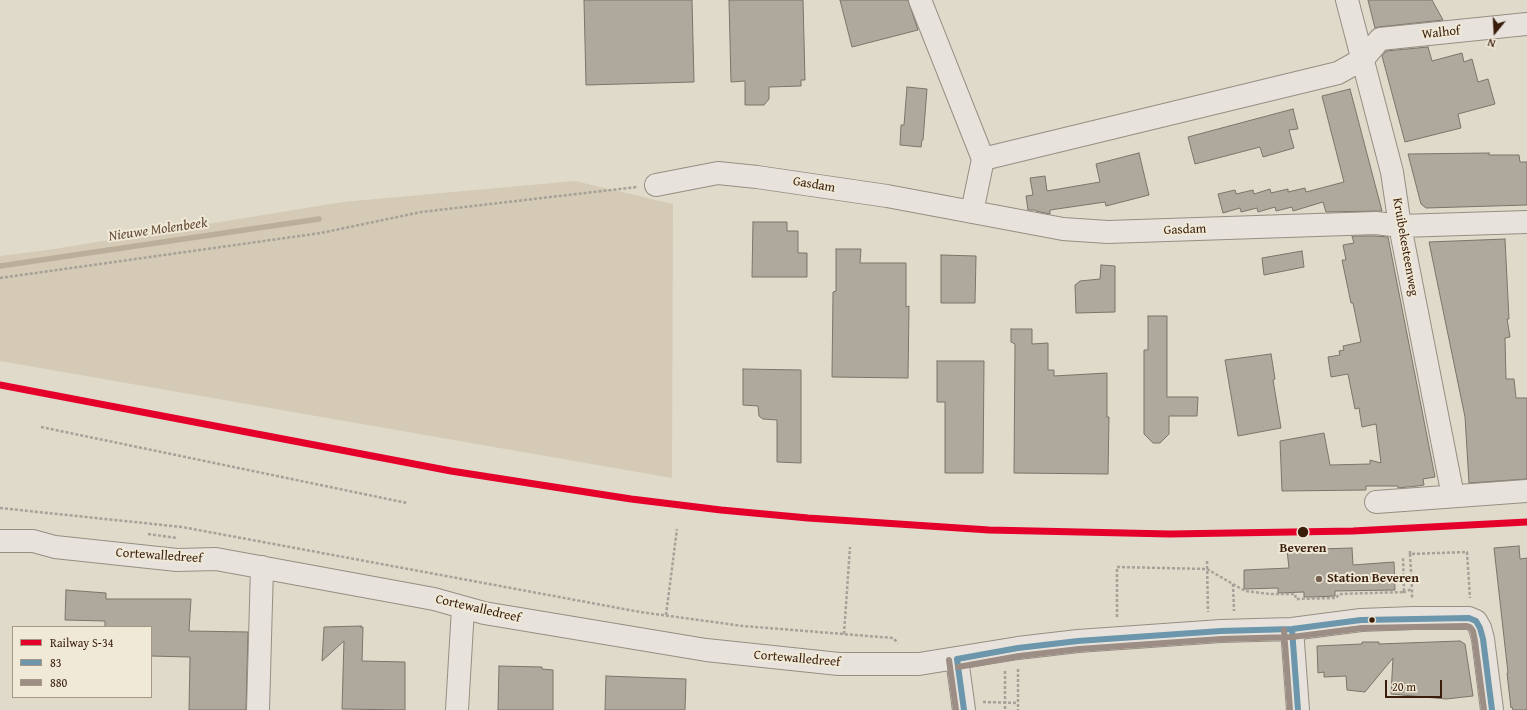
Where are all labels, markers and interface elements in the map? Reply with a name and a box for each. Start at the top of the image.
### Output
north arrow [1475,12,1515,52]
street label: Walhof [1421,23,1461,43]
text: N [1485,35,1497,52]
street label: Gasdam [792,174,836,196]
street label: Kruibekesteenweg [1389,197,1421,297]
water label: Nieuwe Molenbeek [108,215,208,245]
street label: Gasdam [1163,221,1207,239]
marker: Beveren [1296,525,1310,539]
place label: Beveren [1279,541,1327,557]
street label: Cortewalledreef [115,545,203,567]
place label: Station Beveren [1327,571,1419,587]
marker: Station Beveren [1314,574,1324,584]
street label: Cortewalledreef [434,592,522,626]
unlabelled marker [1367,615,1377,625]
legend [12,626,152,698]
text: Railway S-34 [50,634,113,651]
street label: Cortewalledreef [753,647,841,671]
text: 83 [50,654,62,671]
scale bar [1387,672,1444,698]
text: 880 [50,674,67,691]
text: 20 m [1392,678,1416,695]

